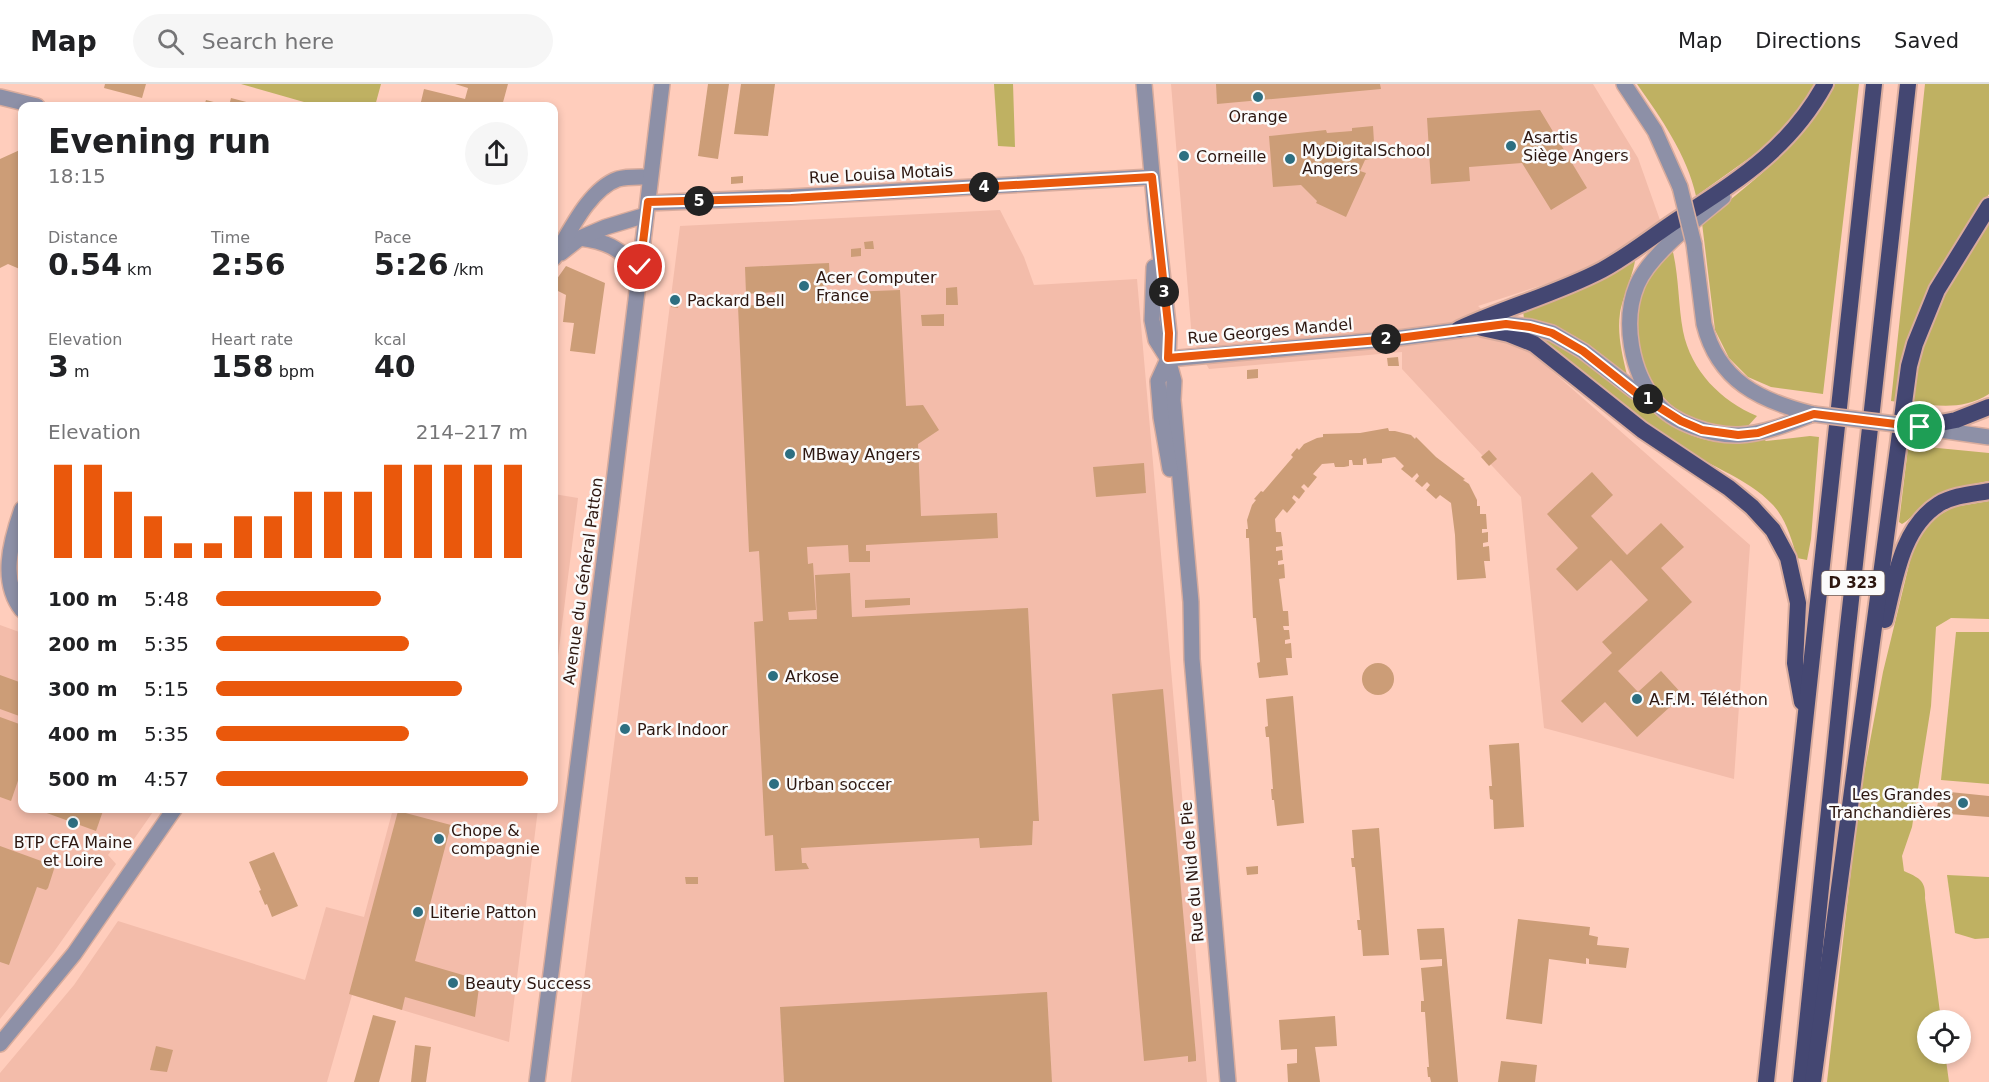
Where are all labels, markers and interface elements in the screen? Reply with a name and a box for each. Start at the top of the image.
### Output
search box [133,14,553,68]
text: Map [30,25,97,58]
icon: search [154,25,187,58]
text: Search here [202,29,334,54]
text: Map [1678,29,1722,53]
text: Directions [1755,29,1861,53]
text: Saved [1894,29,1959,53]
marker: Orange [1251,90,1265,104]
place label: Orange [1228,107,1288,126]
text: Evening run [48,122,271,161]
button: share [465,122,528,185]
place label: Asartis Siège Angers [1523,128,1629,165]
marker: Asartis Siège Angers [1504,139,1518,153]
place label: MyDigitalSchool Angers [1302,141,1430,178]
place label: Corneille [1196,147,1266,166]
marker: Corneille [1177,149,1191,163]
marker: MyDigitalSchool Angers [1283,152,1297,166]
street label: Rue Louisa Motais [809,161,953,187]
text: 18:15 [48,164,106,188]
pin: 4 [969,172,999,202]
text: 4 [978,177,990,196]
pin: 5 [684,186,714,216]
text: 5 [693,191,705,210]
text: Distance [48,228,118,247]
text: Time [211,228,250,247]
text: Pace [374,228,411,247]
pin [614,241,665,292]
text: 0.54 [48,247,122,282]
text: 2:56 [211,247,286,282]
text: 5:26 [374,247,449,282]
icon: check [623,250,656,283]
text: km [122,260,152,279]
text: /km [449,260,484,279]
place label: Acer Computer France [816,268,937,305]
pin: 3 [1149,277,1179,307]
marker: Acer Computer France [797,279,811,293]
text: 3 [1158,282,1170,301]
place label: Packard Bell [687,291,785,310]
marker: Packard Bell [668,293,682,307]
street label: Rue Georges Mandel [1187,314,1353,348]
pin: 2 [1371,324,1401,354]
text: 2 [1380,329,1392,348]
text: Elevation [48,330,122,349]
text: Heart rate [211,330,293,349]
text: kcal [374,330,406,349]
text: 3 [48,349,69,384]
text: 158 [211,349,274,384]
text: 40 [374,349,416,384]
text: m [69,362,90,381]
text: bpm [274,362,315,381]
pin: 1 [1633,384,1663,414]
text: 1 [1642,389,1654,408]
pin [1894,401,1945,452]
icon: arrive [1903,410,1936,443]
text: Elevation [48,420,141,444]
text: 214–217 m [416,420,528,444]
place label: MBway Angers [802,445,920,464]
marker: MBway Angers [783,447,797,461]
street label: Avenue du Général Patton [559,476,607,686]
road number: D 323 [1822,571,1884,595]
text: 100 m [48,587,118,611]
text: 5:48 [144,587,189,611]
text: 200 m [48,632,118,656]
text: 5:35 [144,632,189,656]
place label: Arkose [785,667,839,686]
marker: Arkose [766,669,780,683]
text: 300 m [48,677,118,701]
text: 5:15 [144,677,189,701]
place label: A.F.M. Téléthon [1649,690,1768,709]
marker: A.F.M. Téléthon [1630,692,1644,706]
place label: Park Indoor [637,720,728,739]
text: 400 m [48,722,118,746]
text: 5:35 [144,722,189,746]
marker: Park Indoor [618,722,632,736]
text: 500 m [48,767,118,791]
text: 4:57 [144,767,189,791]
place label: Urban soccer [786,775,892,794]
marker: Urban soccer [767,777,781,791]
place label: Les Grandes Tranchandières [1828,785,1951,822]
marker: Les Grandes Tranchandières [1956,796,1970,810]
street label: Rue du Nid de Pie [1176,801,1208,943]
marker: BTP CFA Maine et Loire [66,816,80,830]
place label: Chope & compagnie [451,821,540,858]
marker: Chope & compagnie [432,832,446,846]
place label: BTP CFA Maine et Loire [14,833,132,870]
place label: Literie Patton [430,903,537,922]
marker: Literie Patton [411,905,425,919]
place label: Beauty Success [465,974,591,993]
marker: Beauty Success [446,976,460,990]
map controls [1917,1010,1971,1064]
button: locate [1917,1010,1971,1064]

